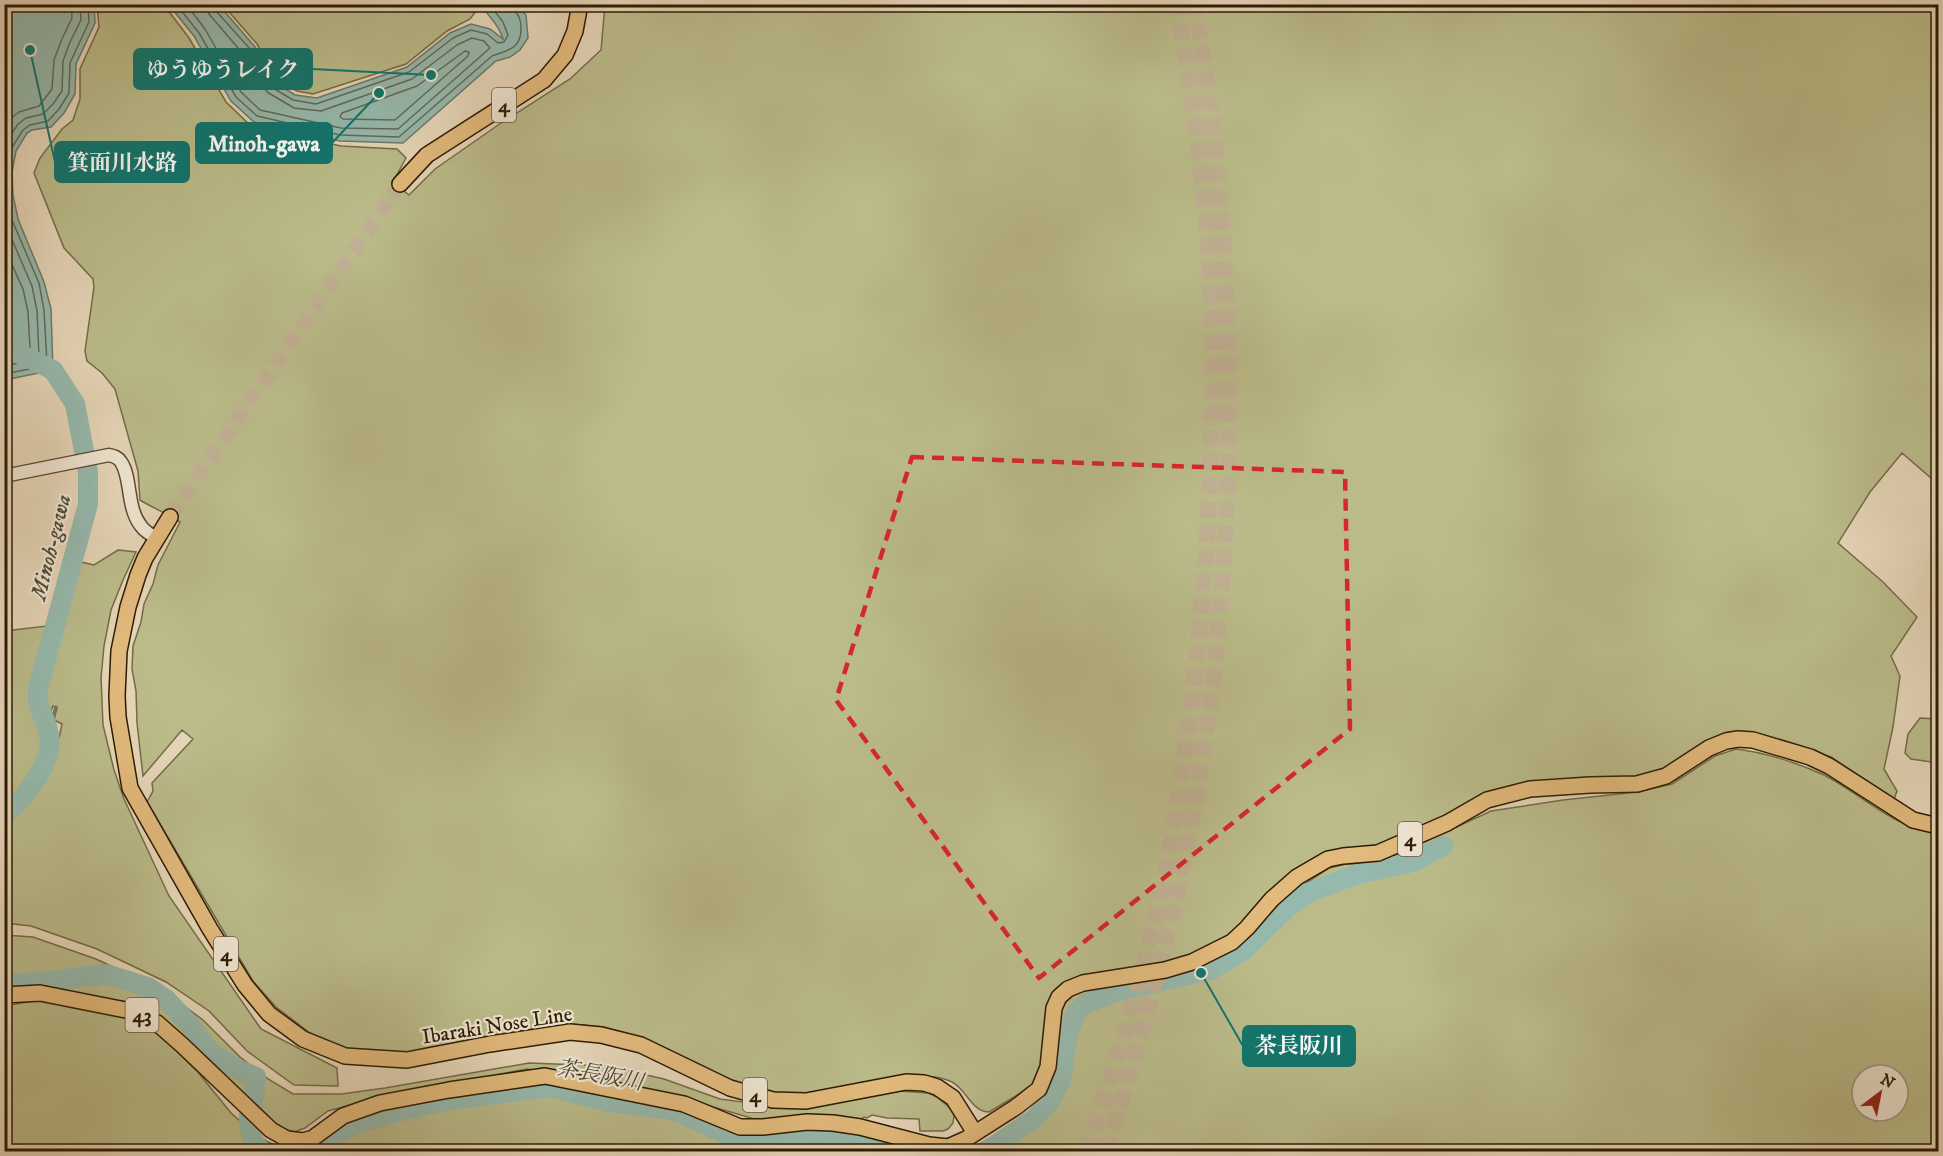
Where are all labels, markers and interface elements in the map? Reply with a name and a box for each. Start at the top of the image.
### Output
callout: ゆうゆうレイク [134,49,312,89]
text: ゆうゆうレイク [147,57,299,84]
road number: 4 [492,88,516,122]
callout: Minoh-gawa [196,123,332,163]
text: Minoh-gawa [208,131,320,158]
callout: 箕面川水路 [55,142,189,182]
text: 箕面川水路 [67,150,177,177]
water label: Minoh-gawa [25,492,78,605]
road number: 4 [1398,822,1422,856]
road number: 4 [214,937,238,971]
road number: 43 [126,998,158,1032]
street label: Ibaraki Nose Line [420,1001,574,1051]
callout: 茶長阪川 [1243,1026,1355,1066]
text: 茶長阪川 [1255,1033,1343,1060]
water label: 茶長阪川 [554,1055,647,1097]
north arrow [1850,1063,1910,1123]
text: N [1877,1069,1898,1093]
road number: 4 [743,1078,767,1112]

